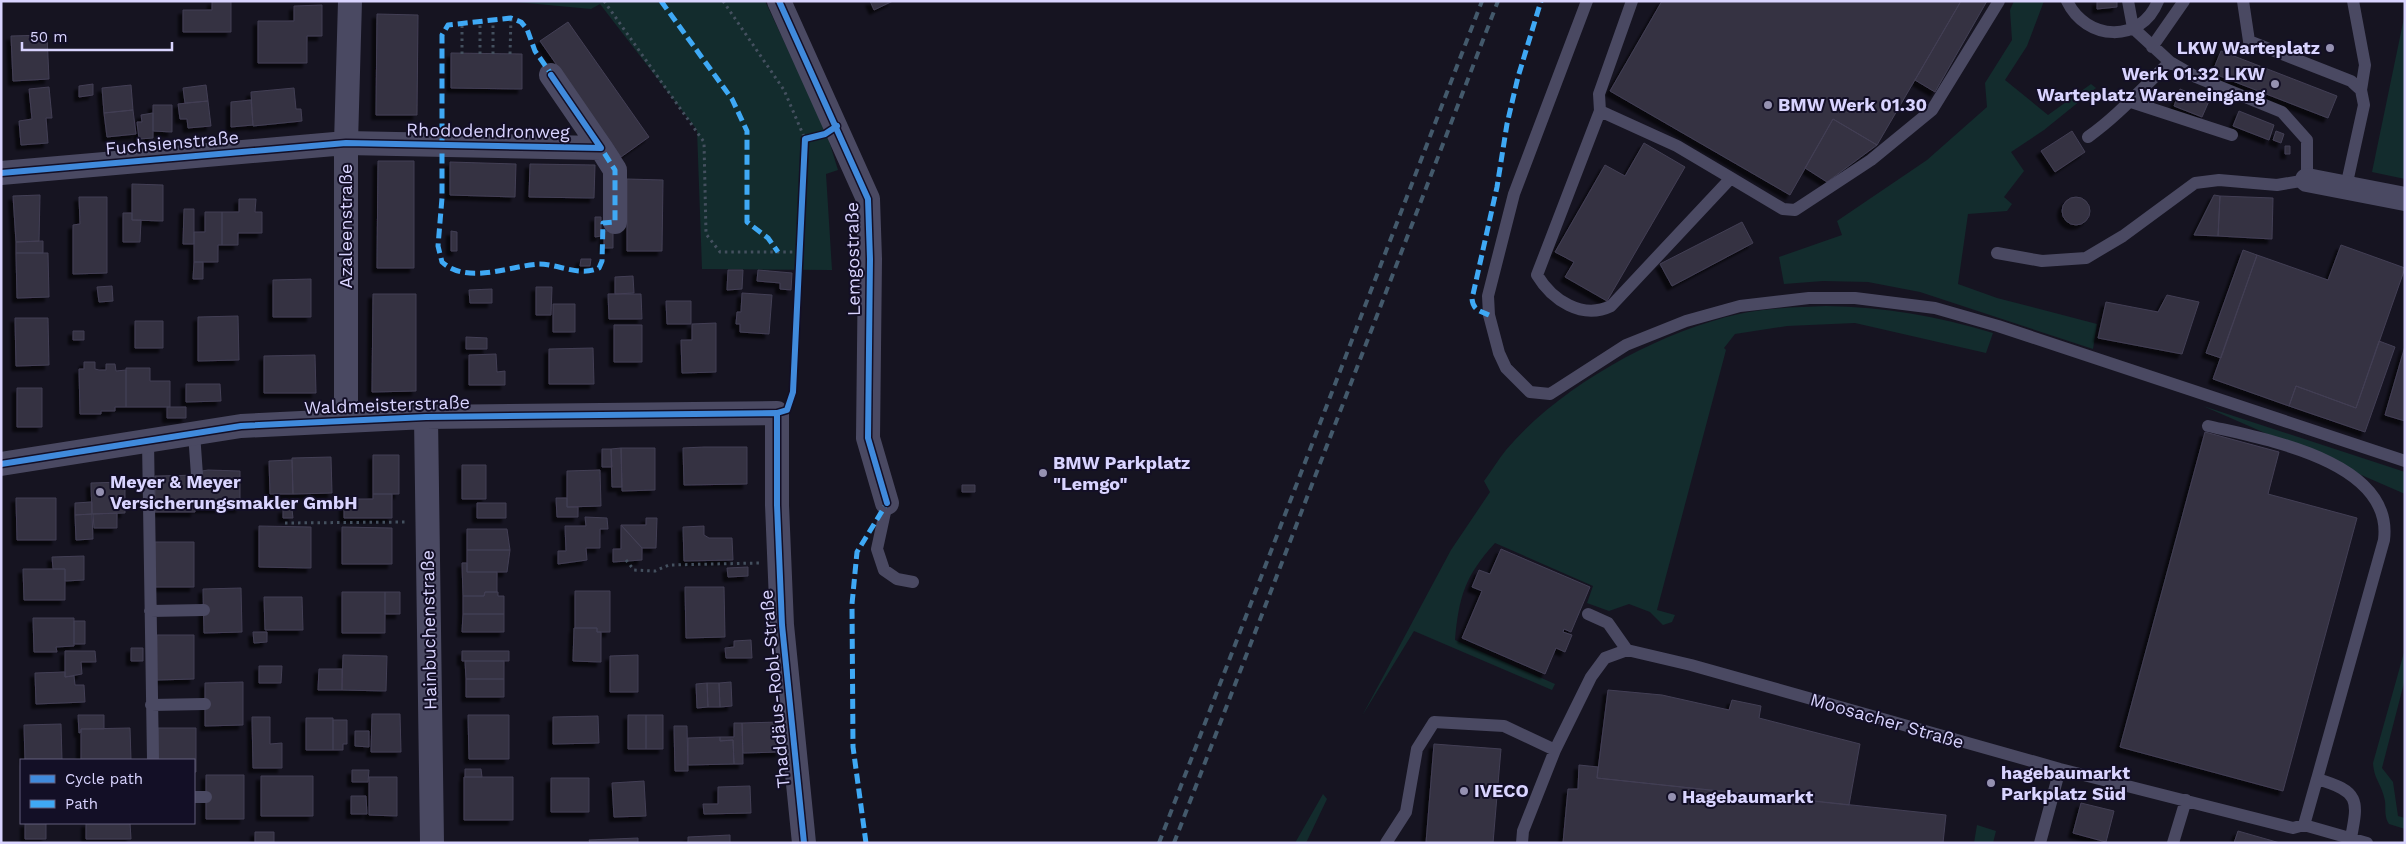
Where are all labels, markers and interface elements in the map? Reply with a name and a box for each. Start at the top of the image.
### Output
scale bar [22,20,172,52]
text: 50 m [30,28,67,46]
place label: LKW Warteplatz [2177,37,2320,58]
marker: LKW Warteplatz [2324,42,2336,54]
place label: Werk 01.32 LKW Warteplatz Wareneingang [2037,63,2266,105]
marker: Werk 01.32 LKW Warteplatz Wareneingang [2269,78,2281,90]
place label: BMW Werk 01.30 [1778,94,1927,115]
marker: BMW Werk 01.30 [1762,99,1774,111]
street label: Rhododendronweg [406,119,570,142]
street label: Fuchsienstraße [104,126,240,159]
street label: Azaleenstraße [335,164,356,288]
street label: Lemgostraße [841,202,864,316]
street label: Waldmeisterstraße [304,391,470,418]
place label: BMW Parkplatz "Lemgo" [1053,452,1190,494]
marker: BMW Parkplatz "Lemgo" [1037,467,1049,479]
place label: Meyer & Meyer Versicherungsmakler GmbH [110,471,358,513]
marker: Meyer & Meyer Versicherungsmakler GmbH [94,486,106,498]
street label: Hainbuchenstraße [417,550,440,710]
street label: Thaddäus-Robl-Straße [755,589,794,789]
street label: Moosacher Straße [1808,689,1966,753]
legend [20,759,195,824]
place label: hagebaumarkt Parkplatz Süd [2001,762,2130,804]
text: Cycle path [65,770,143,788]
marker: hagebaumarkt Parkplatz Süd [1985,777,1997,789]
place label: IVECO [1474,780,1529,801]
marker: IVECO [1458,785,1470,797]
place label: Hagebaumarkt [1682,786,1813,807]
marker: Hagebaumarkt [1666,791,1678,803]
text: Path [65,795,98,813]

